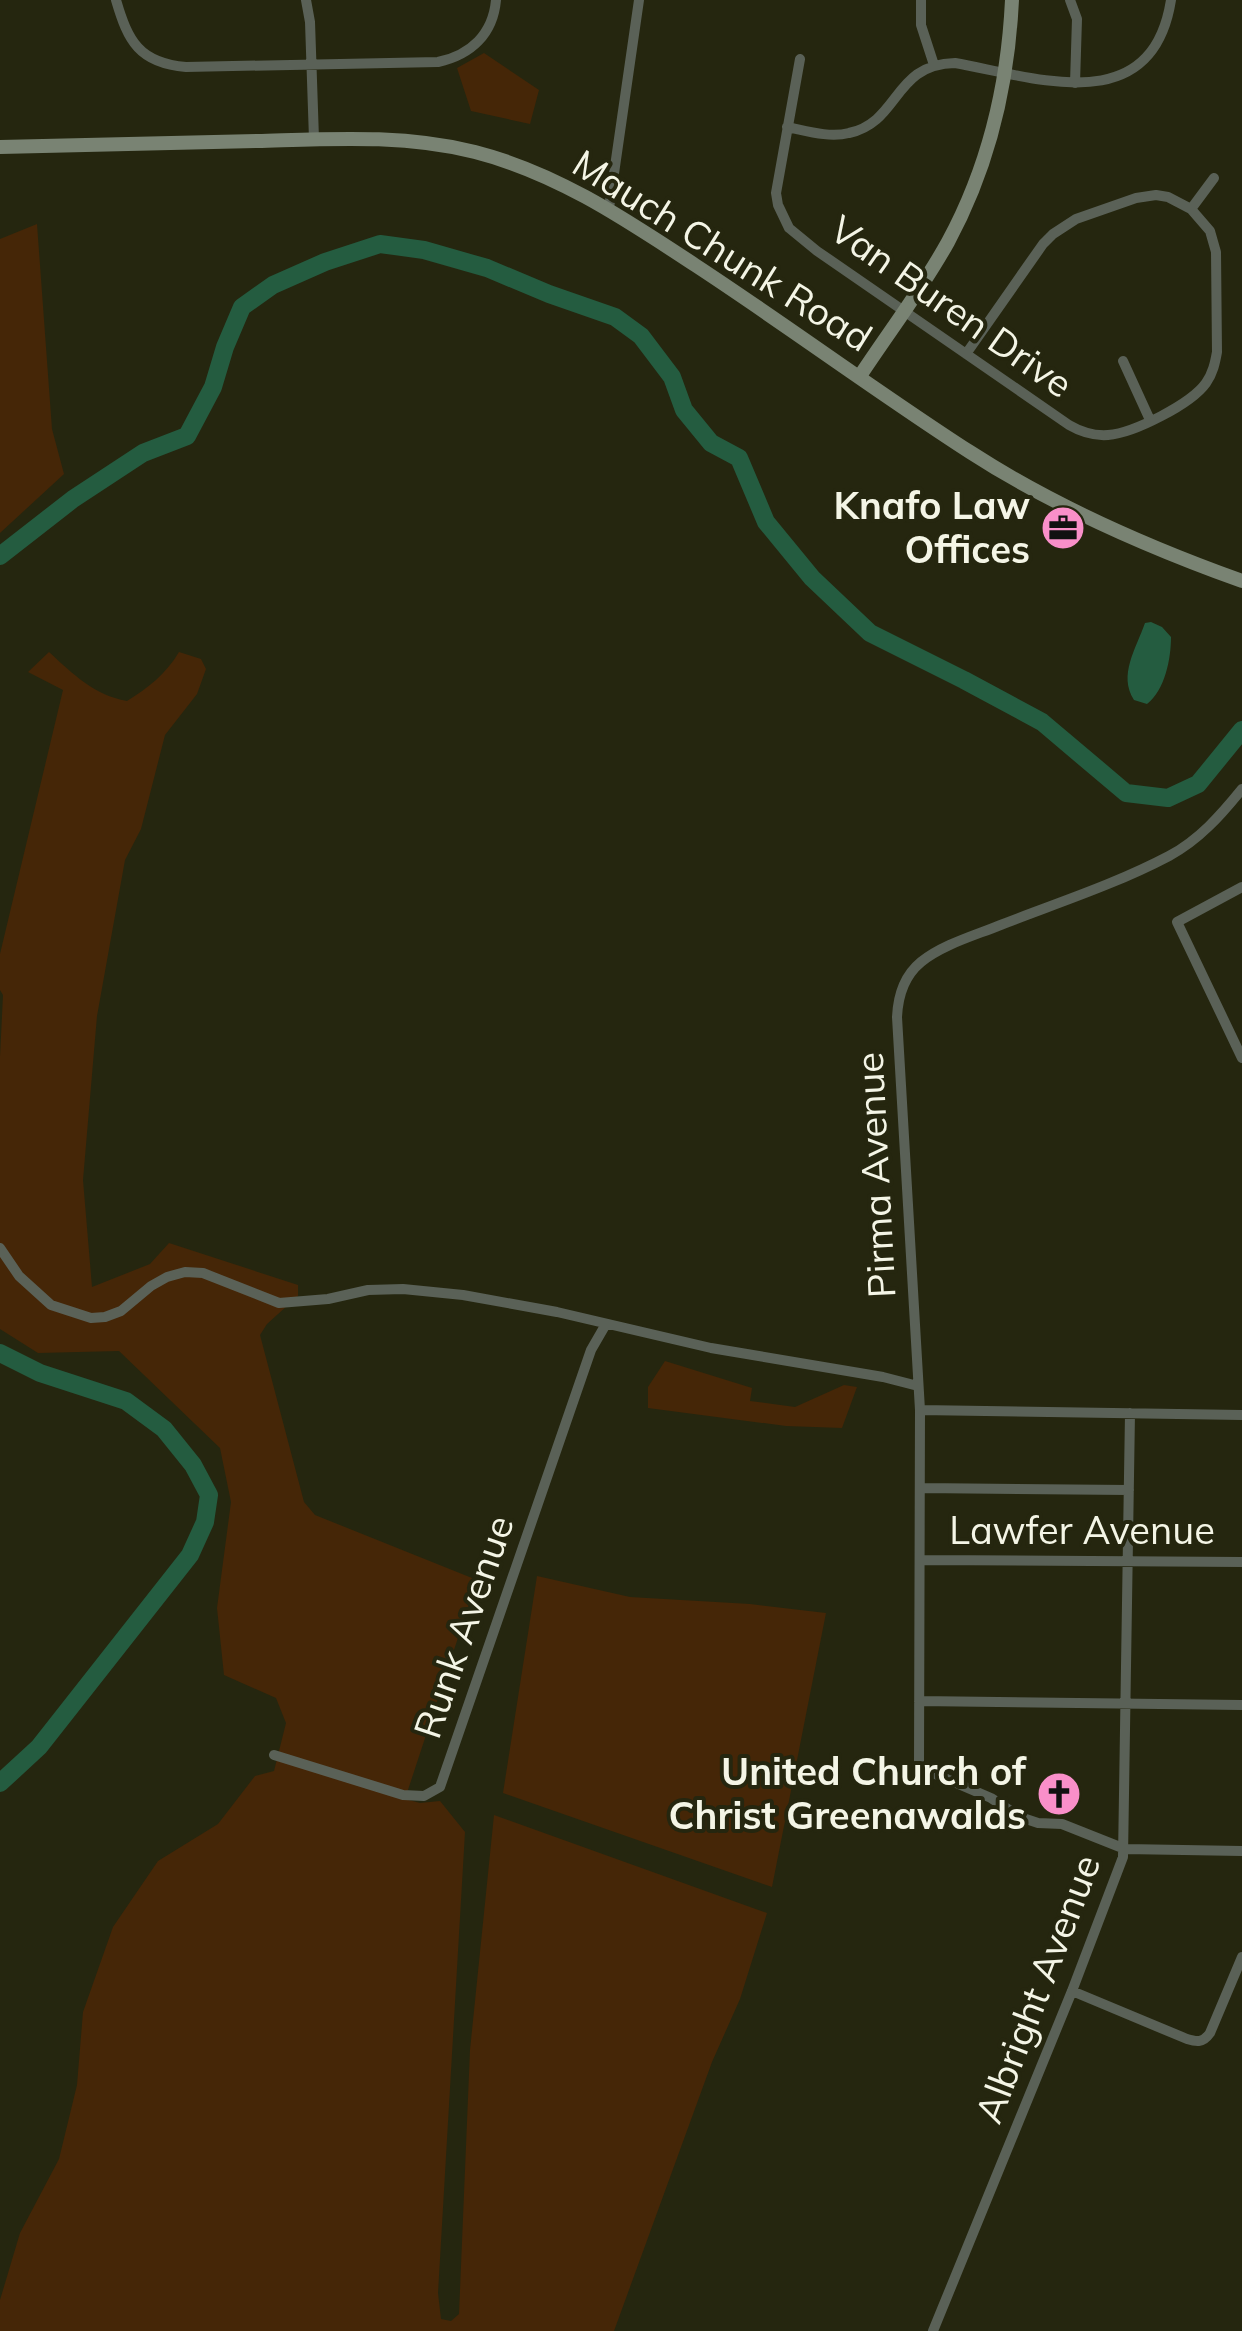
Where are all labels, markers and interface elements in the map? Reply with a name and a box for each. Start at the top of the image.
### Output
street label: Mauch Chunk Road [564,139,881,362]
street label: Van Buren Drive [821,205,1082,408]
place label: Knafo Law Offices [834,481,1030,573]
office icon: Knafo Law Offices [1040,505,1086,551]
street label: Pirma Avenue [845,1051,905,1299]
street label: Lawfer Avenue [949,1506,1215,1554]
street label: Runk Avenue [403,1509,524,1744]
place label: United Church of Christ Greenawalds [669,1747,1027,1839]
church icon: United Church of Christ Greenawalds [1036,1771,1082,1817]
street label: Albright Avenue [964,1848,1110,2130]

